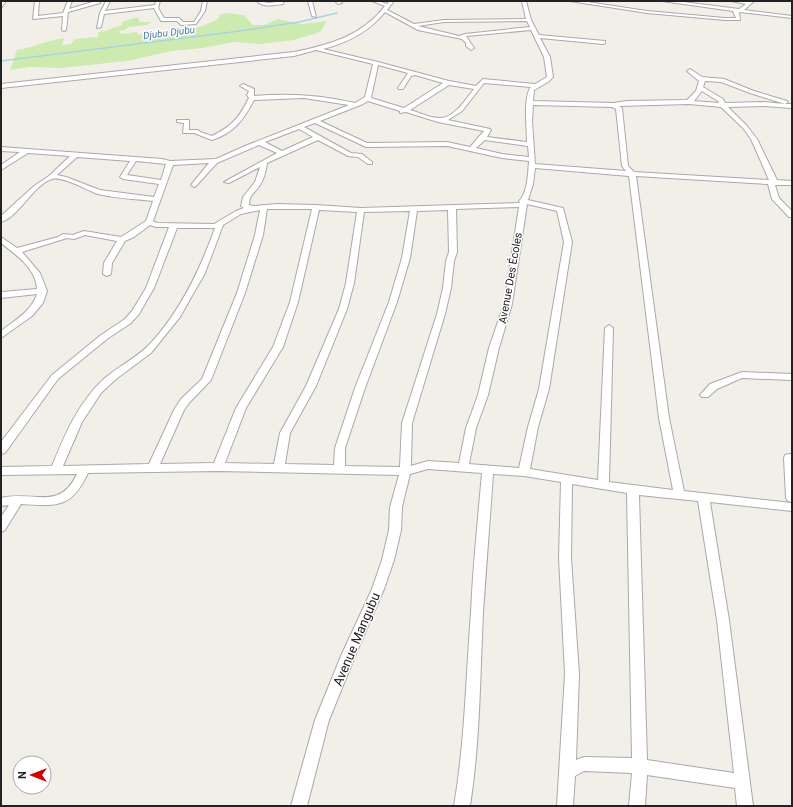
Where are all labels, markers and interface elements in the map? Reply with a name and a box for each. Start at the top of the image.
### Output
water label: Djubu Djubu [143,24,196,41]
street label: Avenue Des Écoles [496,231,525,325]
street label: Avenue Mangubu [330,590,383,688]
north arrow [12,755,52,795]
text: N [16,771,29,779]

